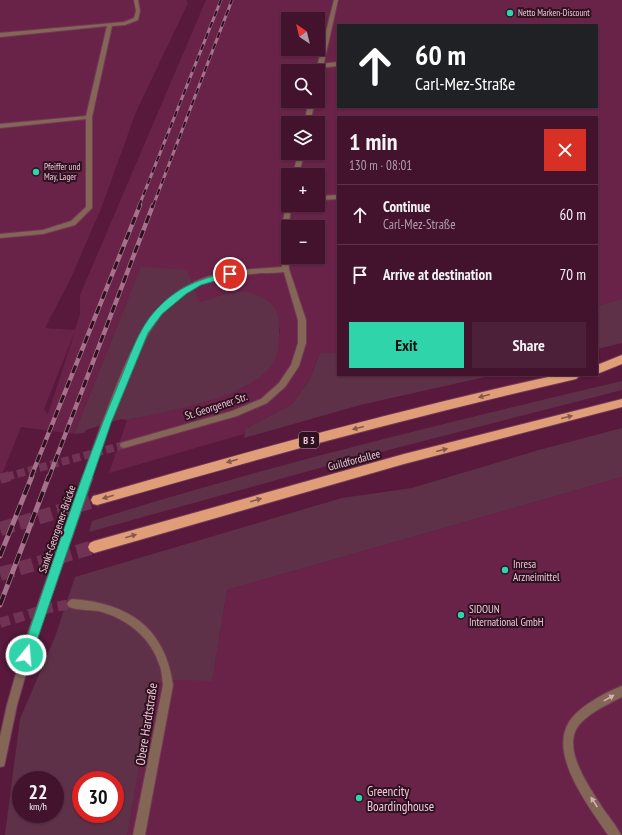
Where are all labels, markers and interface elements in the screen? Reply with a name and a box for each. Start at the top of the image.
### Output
place label: Netto Marken-Discount [518,7,590,18]
marker: Netto Marken-Discount [505,8,515,18]
north arrow [281,12,325,56]
map controls [281,12,325,264]
text: 60 m [415,36,466,73]
icon: ahead [349,40,401,92]
button: search [281,64,325,108]
text: Carl-Mez-Straße [415,72,515,95]
button: layers [281,116,325,160]
text: 1 min [349,126,397,157]
button: close [544,129,586,171]
text: 130 m · 08:01 [349,157,412,174]
place label: Pfeiffer und May, Lager [44,161,80,182]
marker: Pfeiffer und May, Lager [31,167,41,177]
button: + [281,168,325,212]
text: Continue [383,197,430,216]
icon: ahead [349,204,371,226]
text: 60 m [560,205,586,224]
text: Carl-Mez-Straße [383,216,456,233]
button: − [281,220,325,264]
pin [213,257,247,291]
icon: arrive [219,263,241,285]
icon: arrive [349,264,371,286]
text: Arrive at destination [383,265,492,284]
text: 70 m [560,265,586,284]
button: Exit [349,322,464,368]
button: Share [472,322,586,368]
street label: St. Georgener Str. [183,389,249,423]
one-way arrow [478,394,491,400]
one-way arrow [561,414,574,420]
one-way arrow [352,425,364,431]
road number: B 3 [299,432,319,448]
street label: Guildfordallee [326,446,382,474]
one-way arrow [435,446,448,452]
one-way arrow [226,458,238,464]
street label: Sankt-Georgener-Brücke [35,483,79,575]
one-way arrow [101,494,113,500]
one-way arrow [251,497,263,503]
one-way arrow [126,533,138,539]
place label: Inresa Arzneimittel [513,557,560,584]
marker: Inresa Arzneimittel [500,565,510,575]
place label: SIDOUN International GmbH [469,602,544,629]
marker: SIDOUN International GmbH [456,610,466,620]
position arrow [5,634,47,676]
street label: Obere Hardtstraße [132,682,161,767]
one-way arrow [603,694,615,701]
speed limit sign: 30 [72,771,124,823]
text: 22 [28,779,48,805]
place label: Greencity Boardinghouse [367,783,434,815]
marker: Greencity Boardinghouse [354,793,364,803]
one-way arrow [590,797,598,807]
text: km/h [29,800,47,813]

